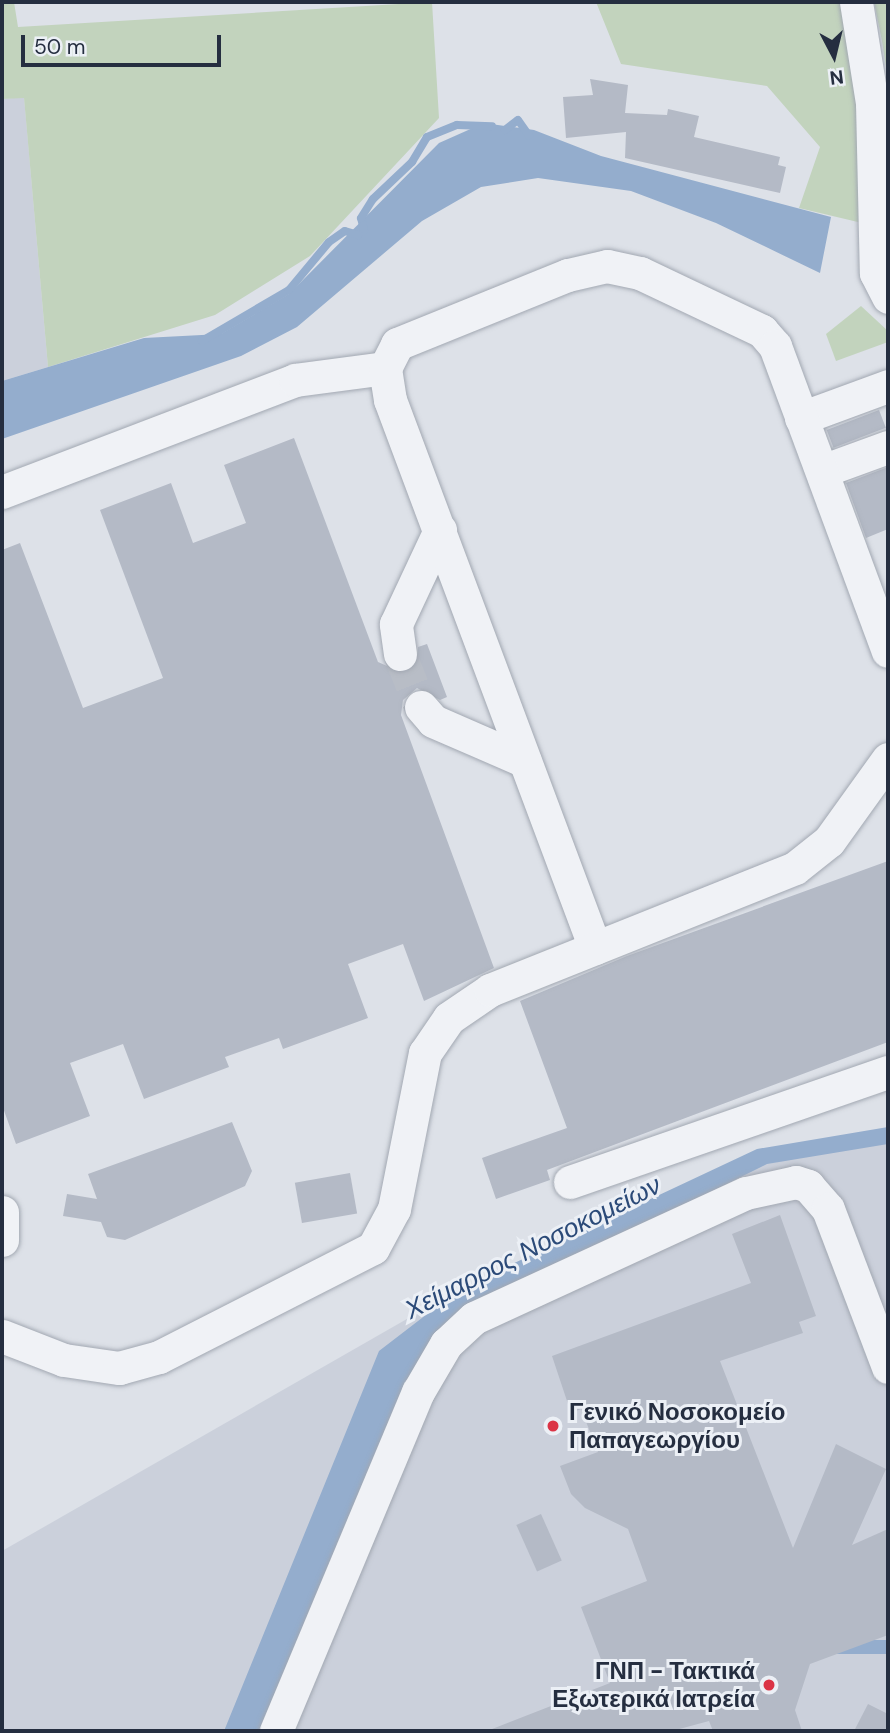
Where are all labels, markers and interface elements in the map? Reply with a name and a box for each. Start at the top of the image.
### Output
scale bar [24,21,224,65]
north arrow [799,21,869,91]
text: 50 m [34,33,85,61]
text: N [828,64,845,91]
water label: Χείμαρρος Νοσοκομείων [400,1170,666,1326]
place label: Γενικό Νοσοκομείο Παπαγεωργίου [569,1398,785,1454]
marker: Γενικό Νοσοκομείο Παπαγεωργίου [543,1416,563,1436]
place label: ΓΝΠ - Τακτικά Εξωτερικά Ιατρεία [552,1657,755,1713]
marker: ΓΝΠ - Τακτικά Εξωτερικά Ιατρεία [761,1677,777,1693]

